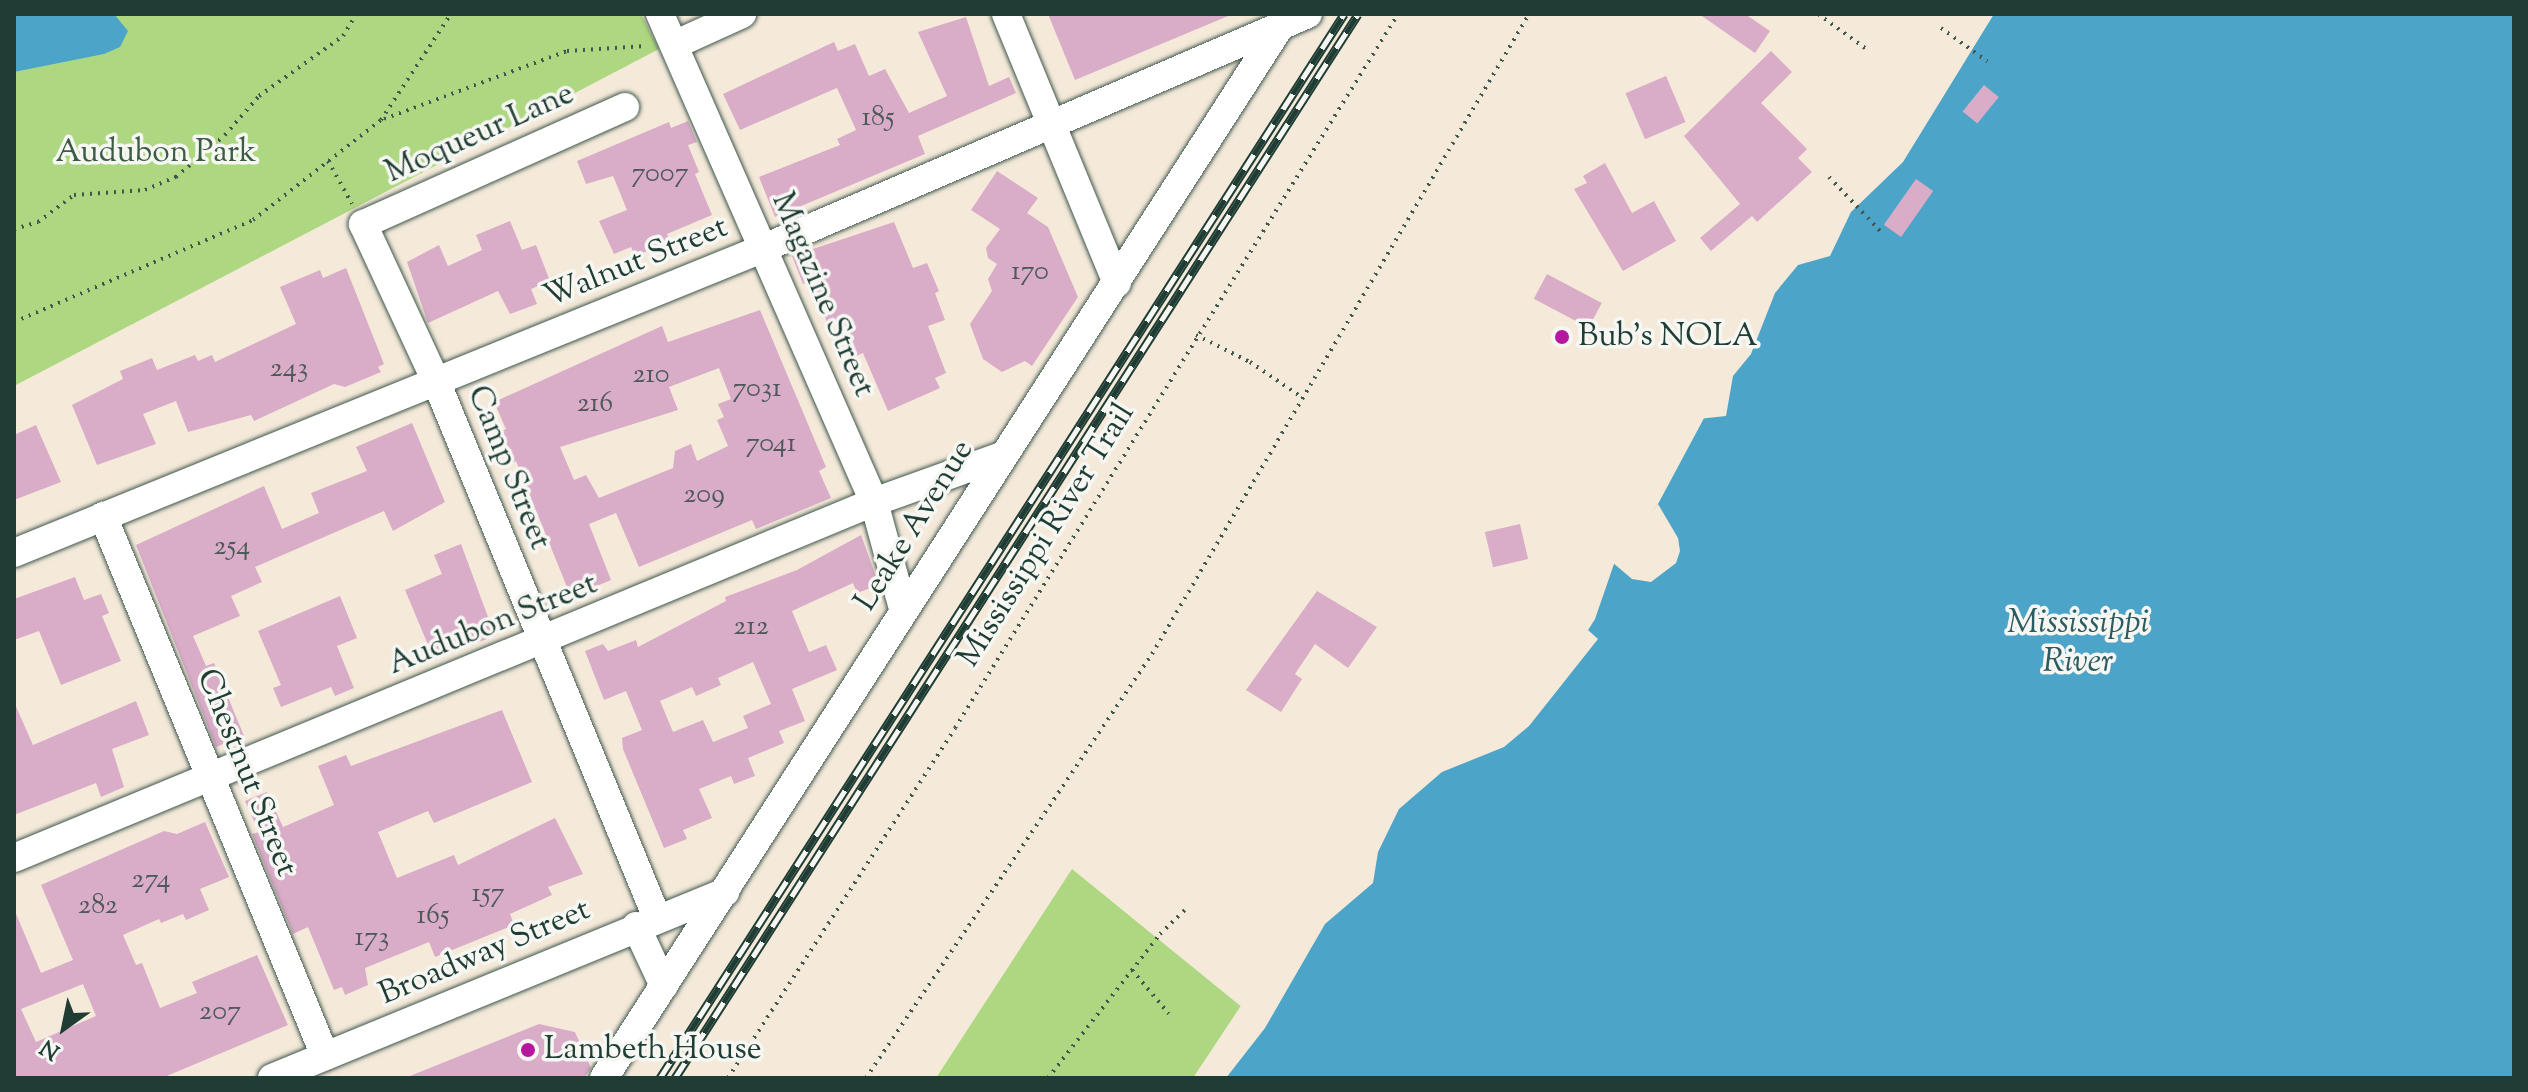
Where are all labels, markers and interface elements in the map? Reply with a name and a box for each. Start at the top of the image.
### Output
street label: Moqueur Lane [380,75,580,193]
house number: 185 [861,101,895,135]
park label: Audubon Park [55,134,257,172]
house number: 7007 [631,157,689,191]
street label: Magazine Street [762,187,882,403]
street label: Walnut Street [539,209,733,317]
house number: 170 [1011,255,1049,289]
place label: Bub's NOLA [1578,318,1758,356]
marker: Bub's NOLA [1553,328,1571,346]
house number: 243 [270,352,308,386]
house number: 210 [632,358,670,392]
house number: 7031 [732,372,782,406]
street label: Camp Street [458,380,558,556]
house number: 216 [577,387,613,421]
street label: Mississippi River Trail [950,397,1144,675]
house number: 7041 [746,427,796,461]
street label: Leake Avenue [847,433,983,619]
house number: 209 [683,478,725,512]
house number: 254 [214,530,250,564]
street label: Audubon Street [383,566,603,684]
water label: Mississippi River [2007,603,2149,682]
house number: 212 [733,610,769,644]
street label: Chestnut Street [187,664,305,882]
house number: 274 [131,863,171,897]
house number: 157 [471,877,505,911]
house number: 282 [78,889,118,923]
street label: Broadway Street [374,891,596,1015]
house number: 165 [416,899,450,933]
house number: 173 [355,921,389,955]
north arrow [24,988,104,1068]
house number: 207 [199,995,241,1029]
text: N [35,1030,67,1066]
place label: Lambeth House [544,1031,762,1069]
marker: Lambeth House [519,1041,537,1059]

